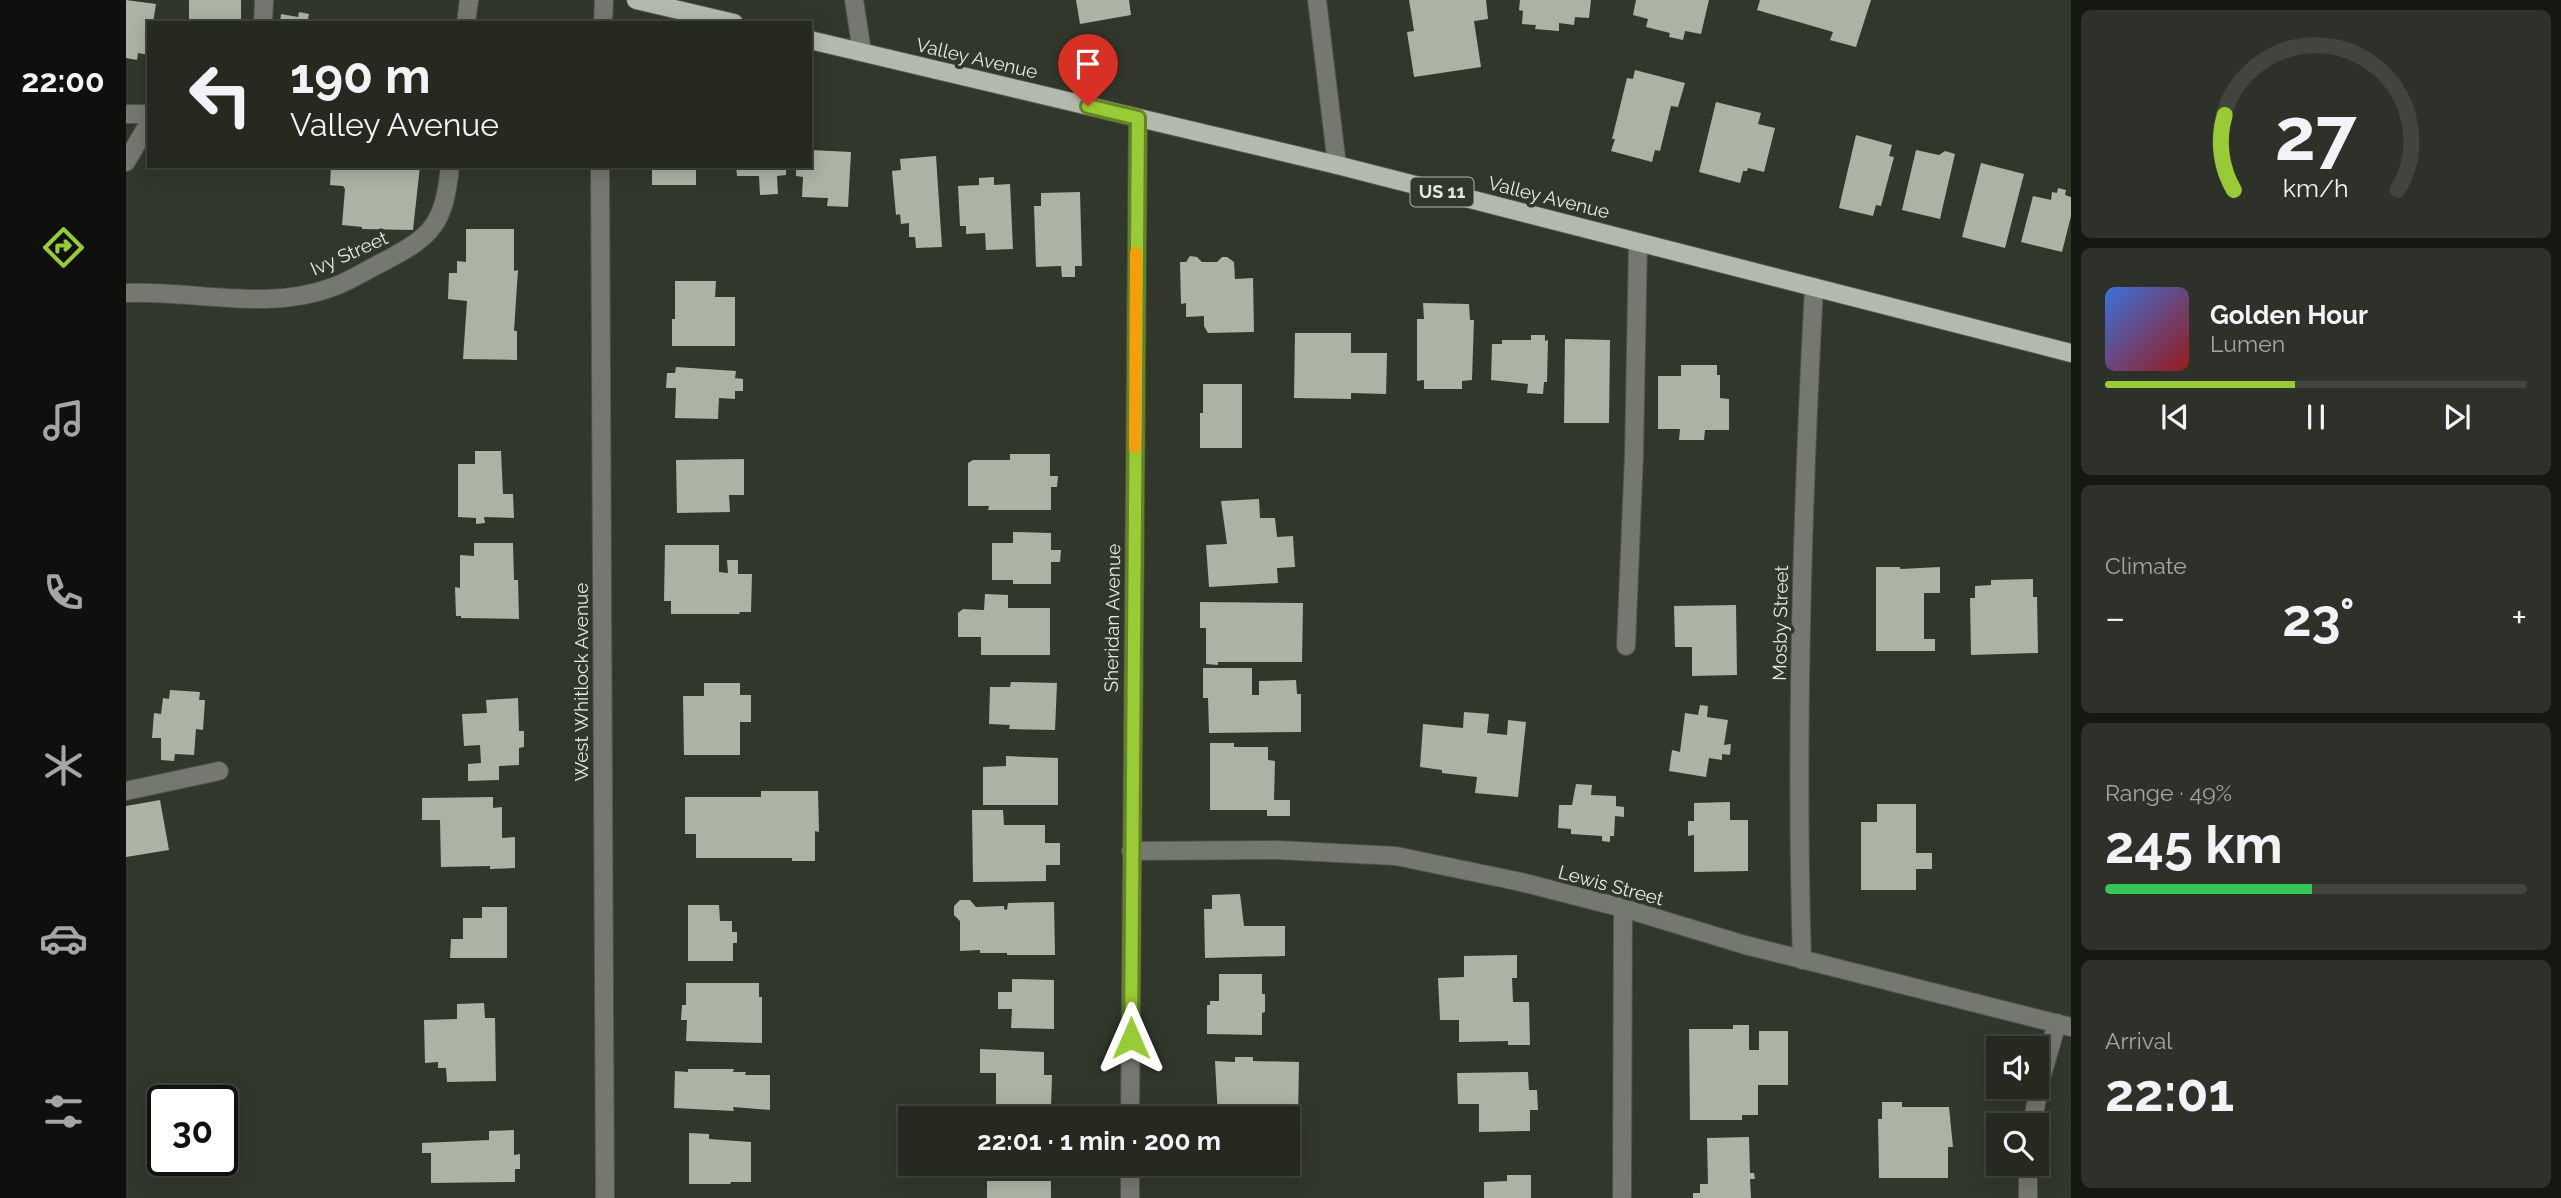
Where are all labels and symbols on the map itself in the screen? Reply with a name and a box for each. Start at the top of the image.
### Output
street label: Valley Avenue [914,33,1040,83]
pin [1058,34,1118,106]
street label: Valley Avenue [1486,171,1612,223]
road number: US 11 [1410,177,1474,206]
street label: Ivy Street [307,226,392,280]
street label: Sheridan Avenue [1100,543,1124,693]
street label: Mosby Street [1768,564,1792,681]
street label: West Whitlock Avenue [570,583,592,781]
street label: Lewis Street [1556,860,1667,910]
position arrow [1094,1001,1168,1075]
speed limit sign: 30 [147,1085,238,1176]

